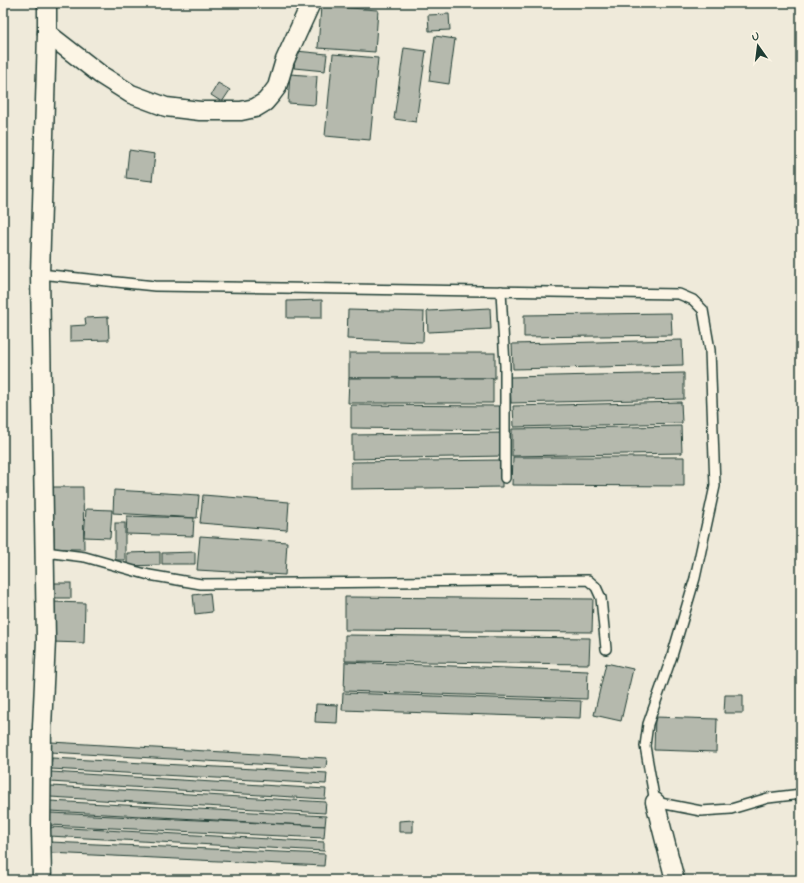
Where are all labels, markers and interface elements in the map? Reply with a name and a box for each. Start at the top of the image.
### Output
north arrow [738,26,778,66]
text: U [751,30,761,45]

